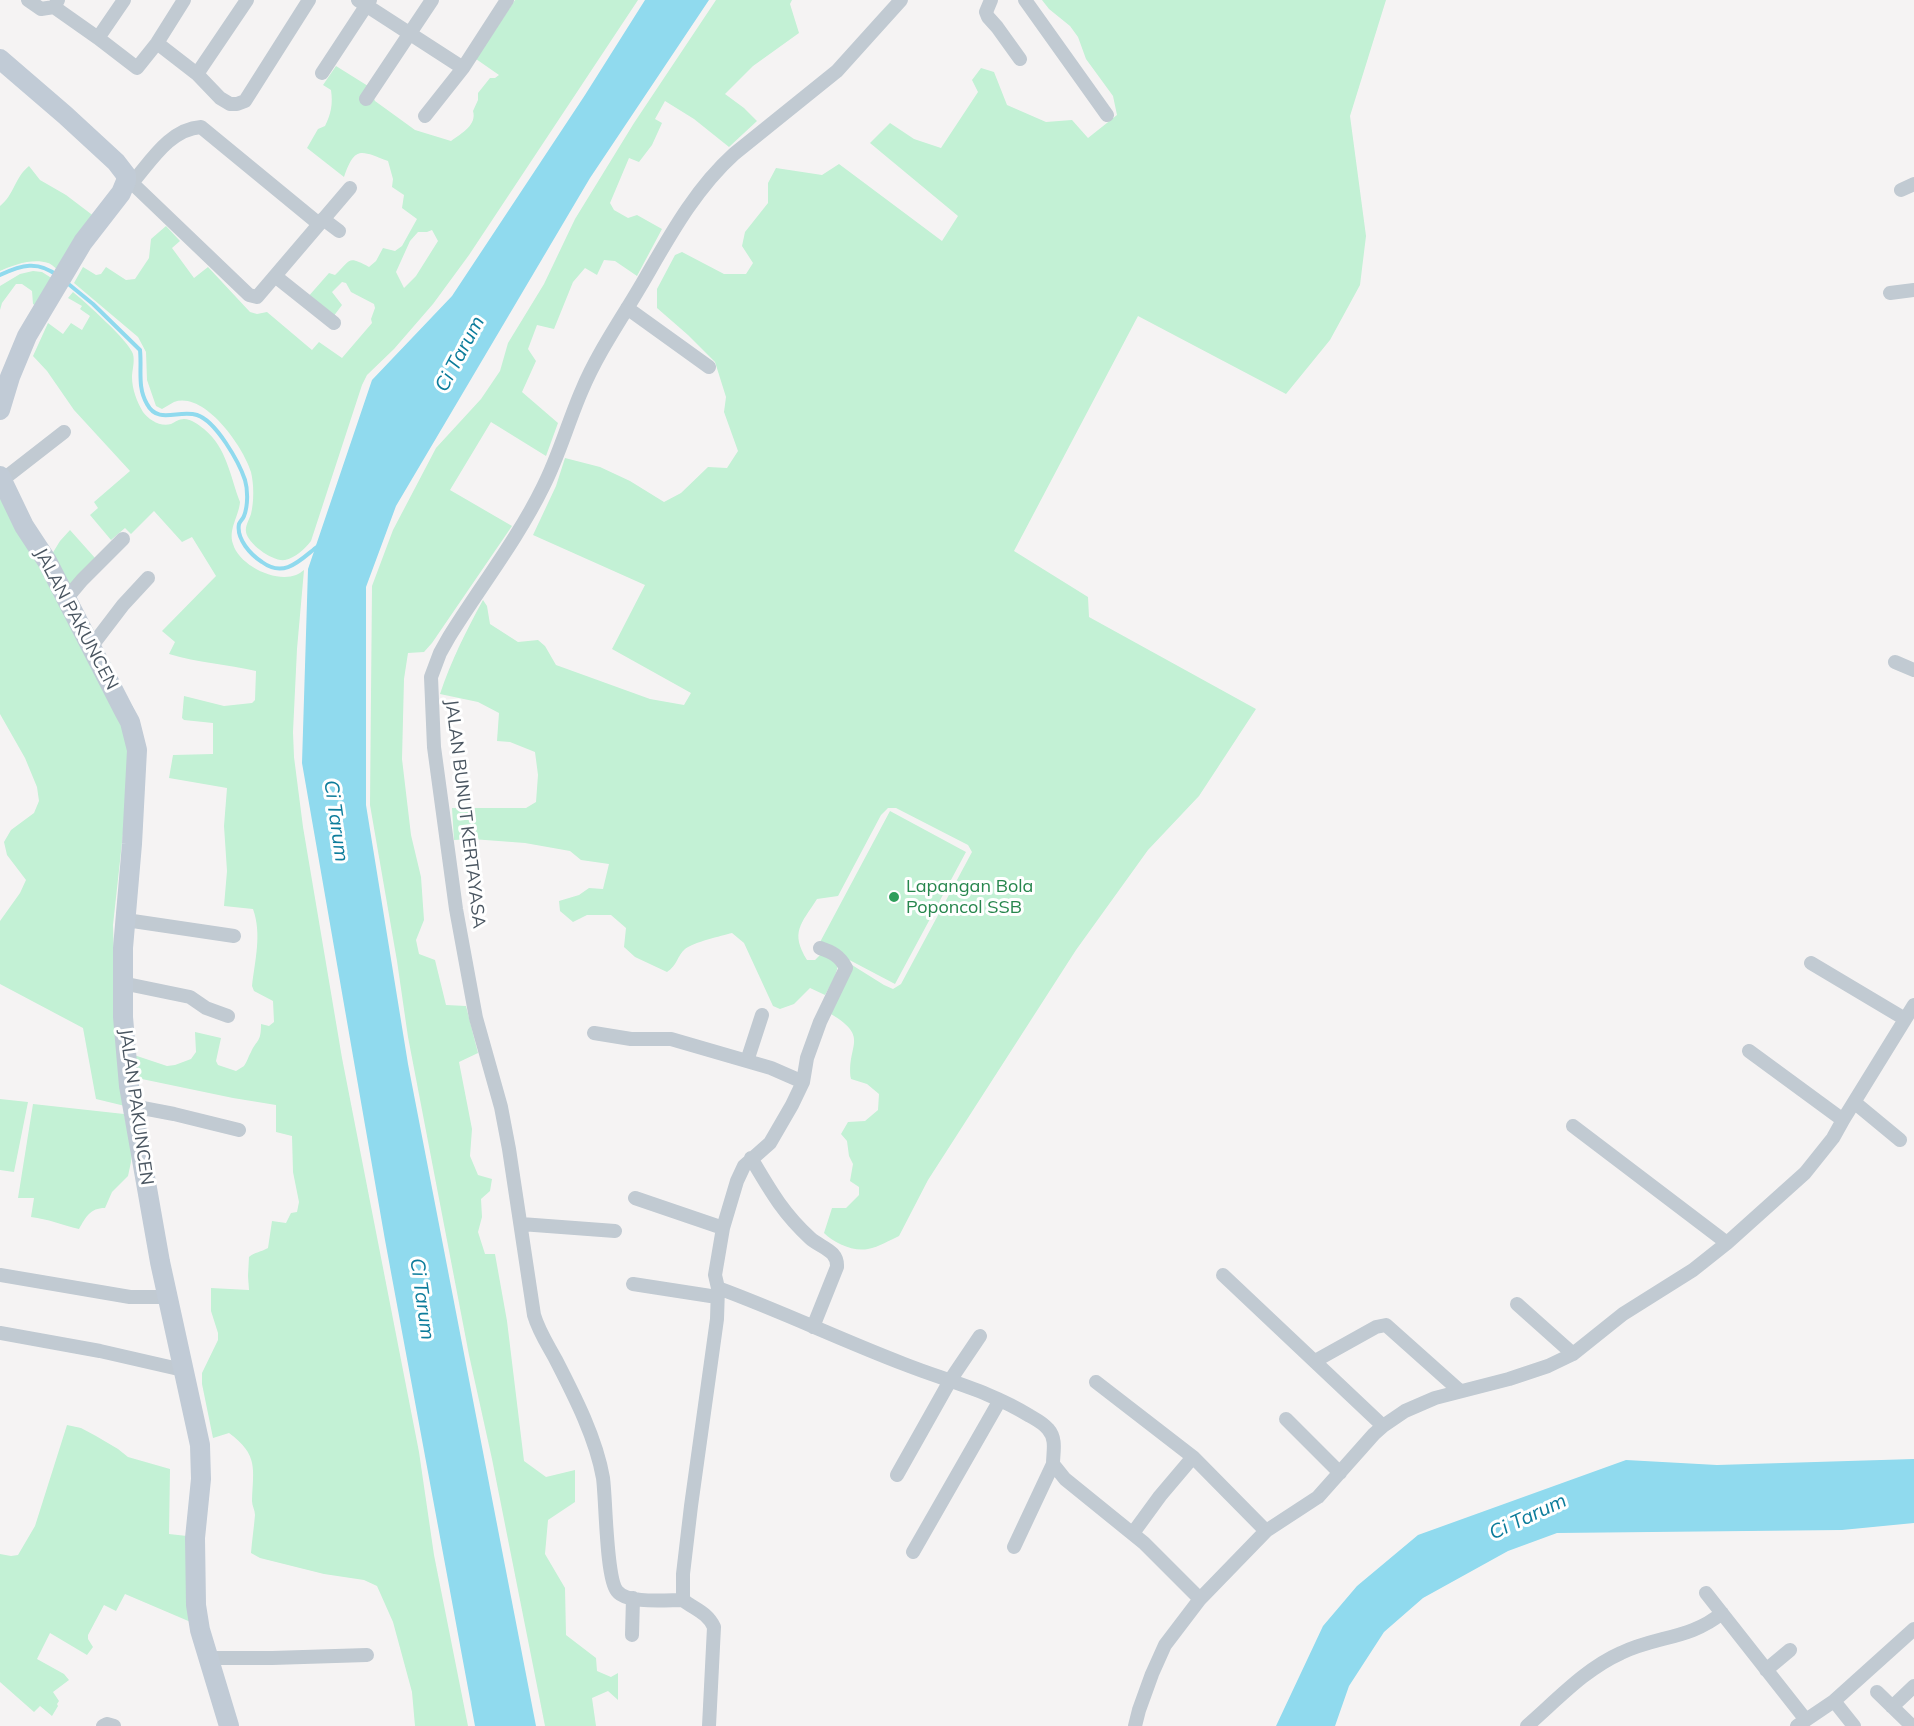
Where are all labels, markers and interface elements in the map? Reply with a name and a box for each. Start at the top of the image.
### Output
water label: Ci Tarum [430,312,490,396]
street label: JALAN PAKUNCEN [29,544,123,694]
street label: JALAN BUNUT KERTAYASA [440,698,490,930]
water label: Ci Tarum [318,778,354,864]
place label: Lapangan Bola Poponcol SSB [906,876,1033,918]
marker: Lapangan Bola Poponcol SSB [887,890,901,904]
street label: JALAN PAKUNCEN [114,1027,158,1187]
water label: Ci Tarum [404,1256,440,1342]
water label: Ci Tarum [1486,1489,1570,1545]

